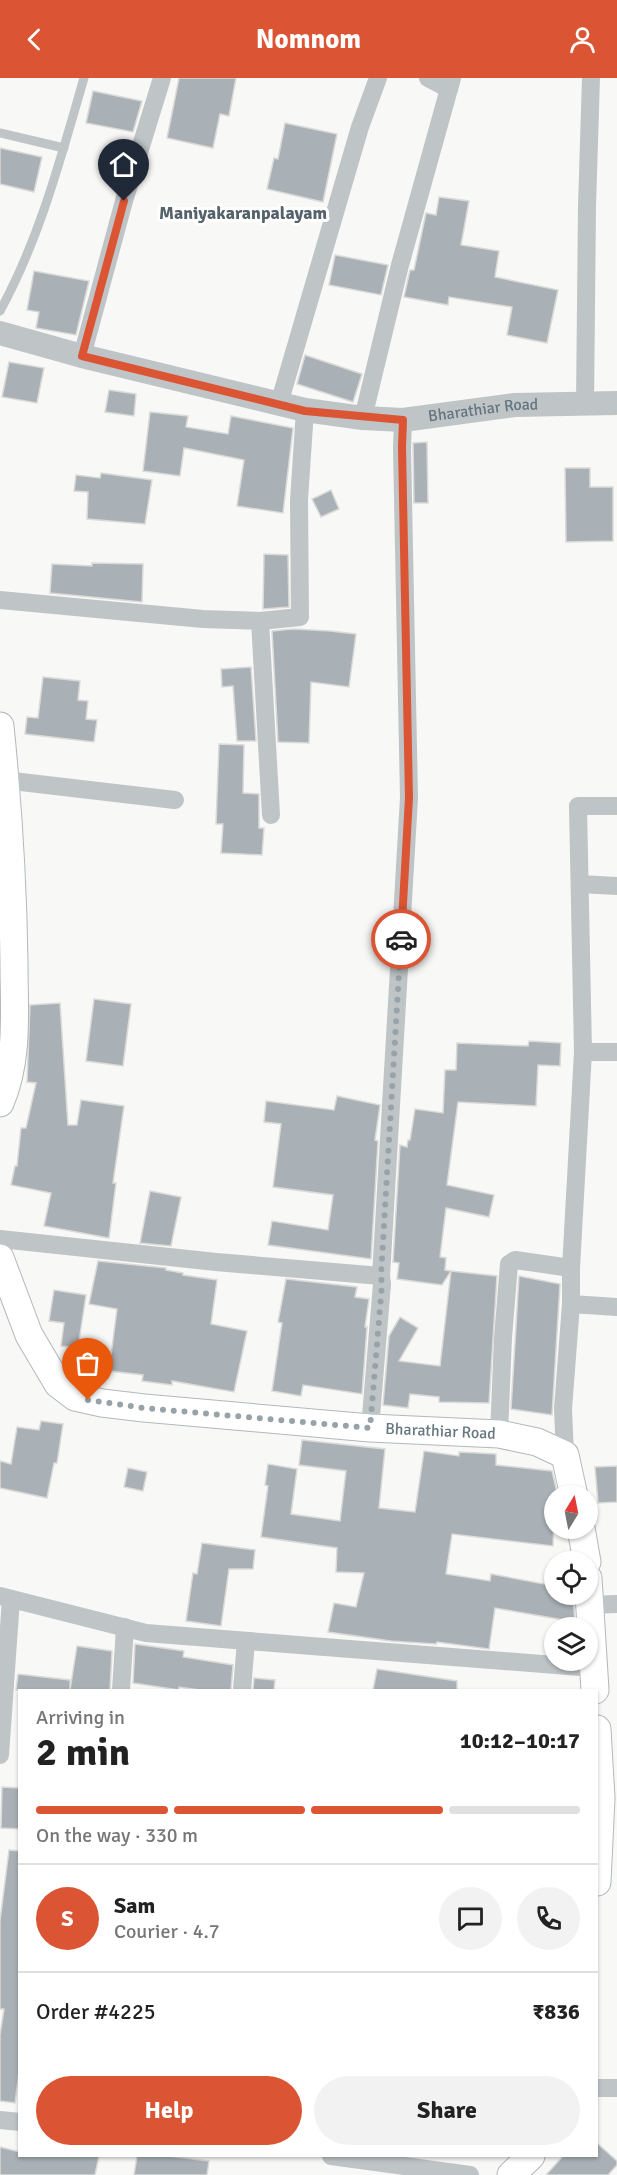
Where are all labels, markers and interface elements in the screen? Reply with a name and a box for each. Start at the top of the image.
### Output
icon: back [18,23,51,56]
text: Nomnom [256,23,361,56]
icon: person [566,23,599,56]
pin [98,139,149,201]
icon: home [107,148,140,181]
district label: Maniyakaranpalayam [159,202,327,224]
street label: Bharathiar Road [427,395,538,427]
courier [371,909,431,969]
icon: car [385,923,418,956]
pin [62,1338,113,1400]
icon: bag [71,1347,104,1380]
street label: Bharathiar Road [385,1419,496,1444]
north arrow [544,1485,598,1539]
map controls [544,1485,598,1671]
button: locate [544,1551,598,1605]
button: layers [544,1617,598,1671]
text: Arriving in [36,1705,125,1730]
text: 10:12–10:17 [460,1727,580,1754]
text: 2 min [36,1728,130,1776]
text: On the way · 330 m [36,1823,198,1848]
button: chat [439,1887,502,1950]
button: phone [517,1887,580,1950]
text: Sam [114,1892,155,1919]
text: S [61,1905,74,1932]
text: Courier · 4.7 [114,1919,220,1944]
text: Order #4225 [36,1998,156,2025]
text: ₹836 [532,1998,580,2025]
button: Help [36,2076,302,2145]
button: Share [314,2076,580,2145]

